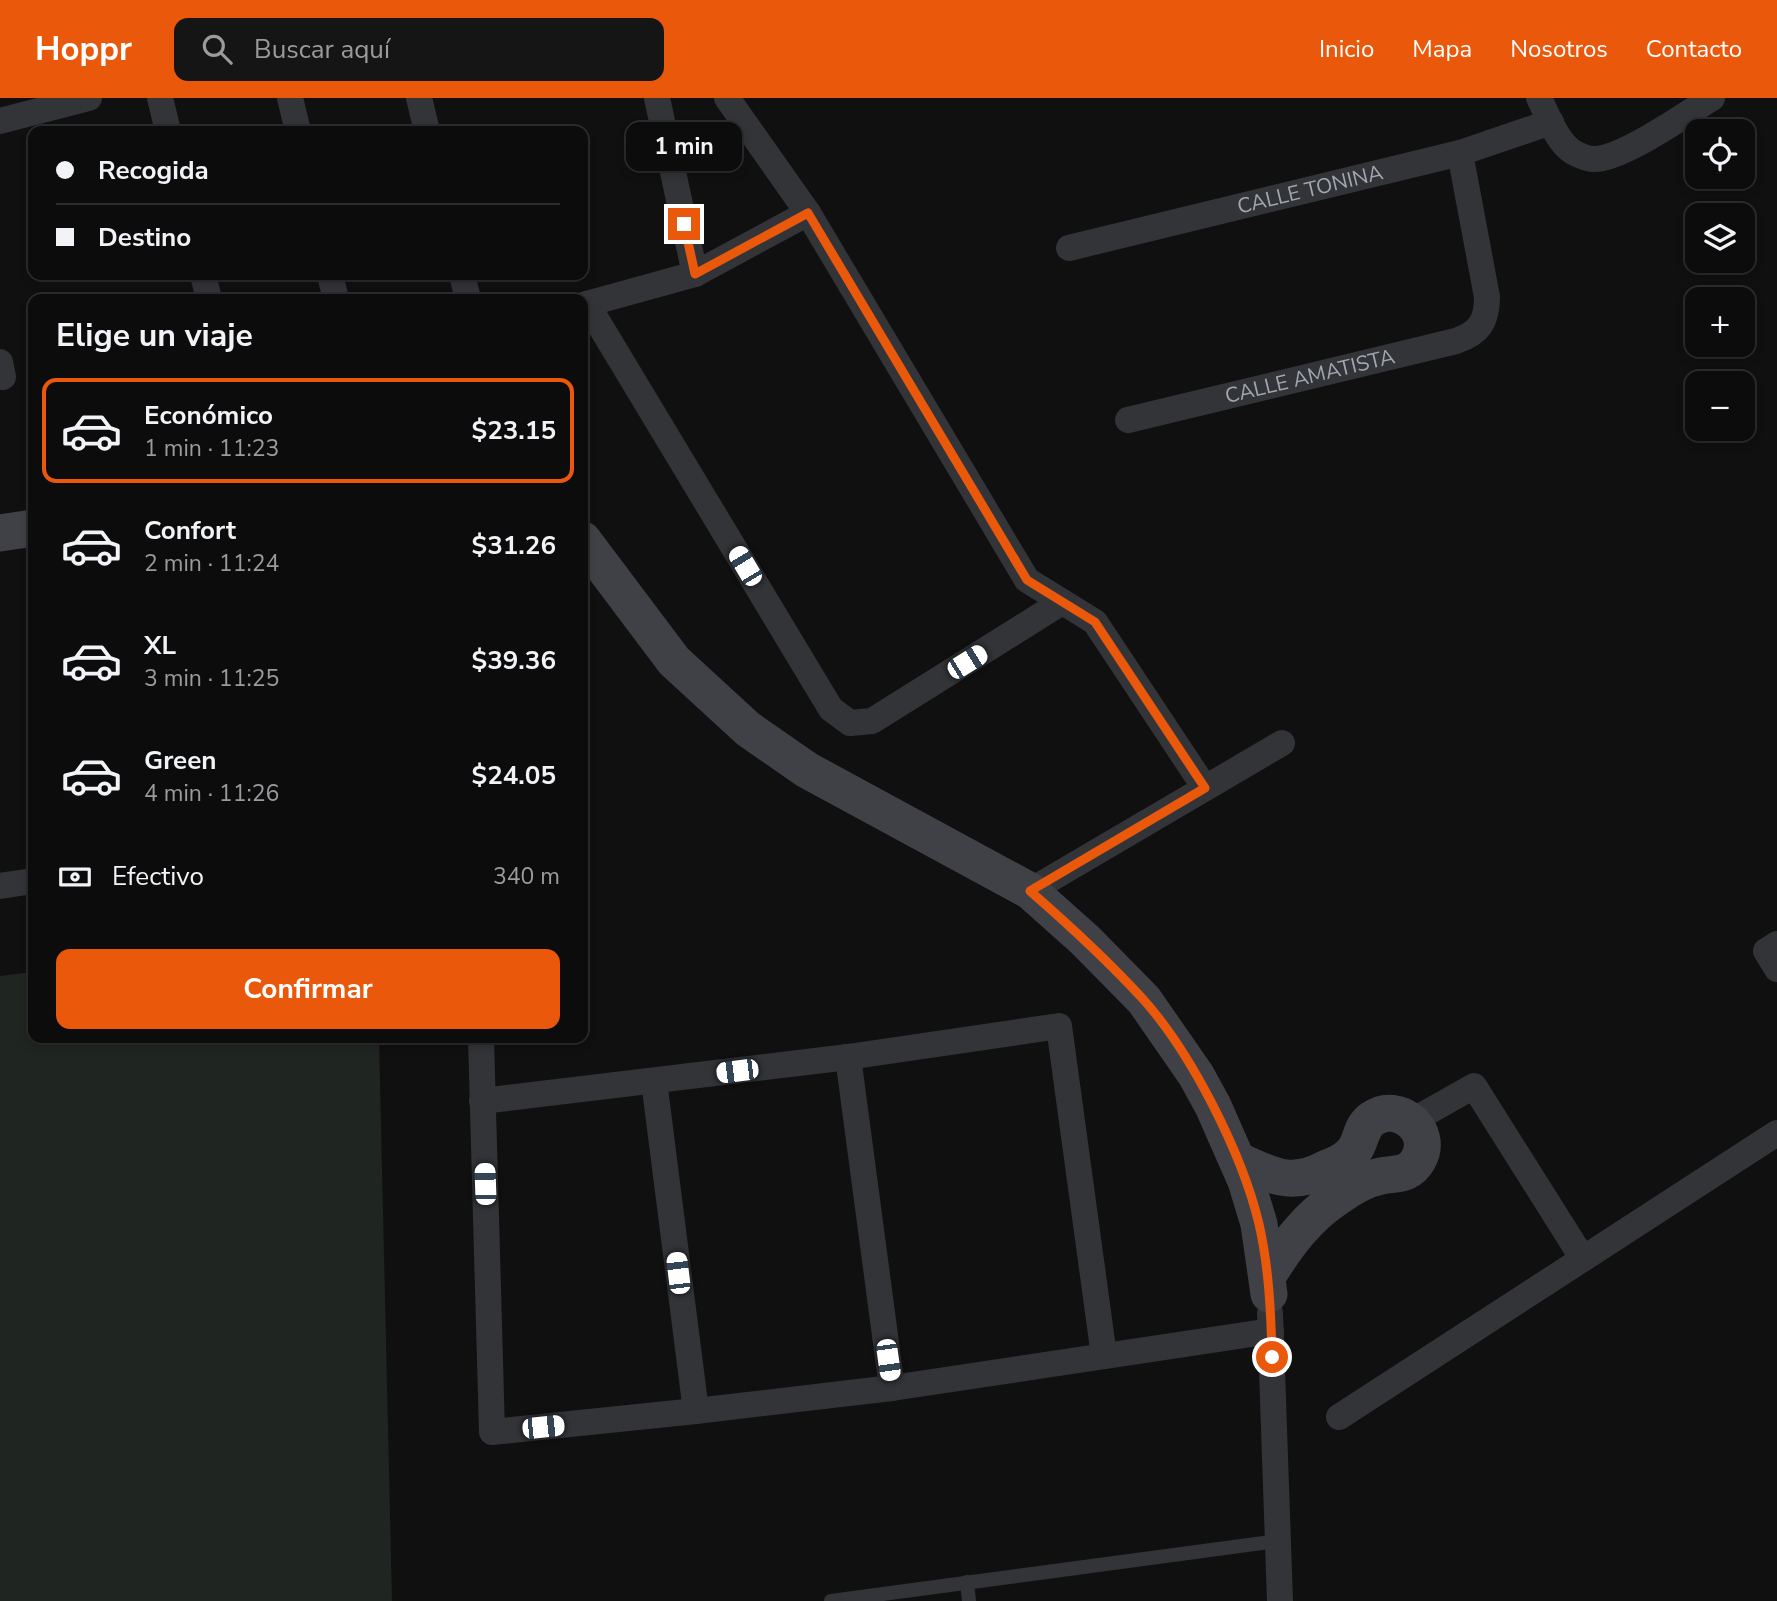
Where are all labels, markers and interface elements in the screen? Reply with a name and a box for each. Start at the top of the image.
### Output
search box [174,18,664,81]
text: Hoppr [35,27,132,72]
icon: search [198,30,236,68]
text: Buscar aquí [254,32,390,67]
text: Inicio [1319,33,1374,65]
text: Mapa [1412,33,1472,65]
text: Nosotros [1510,33,1608,65]
text: Contacto [1646,33,1742,65]
map controls [1685,119,1755,441]
button: locate [1685,119,1755,189]
callout: 1 min [626,122,742,172]
text: 1 min [654,131,714,162]
text: Recogida [98,153,209,188]
street label: CALLE TONINA [1234,158,1386,221]
button: layers [1685,203,1755,273]
route end [668,208,700,240]
text: Destino [98,220,191,255]
button: + [1685,287,1755,357]
text: Elige un viaje [56,314,253,357]
street label: CALLE AMATISTA [1222,342,1397,410]
button: − [1685,371,1755,441]
text: Económico [144,398,273,433]
icon: car [60,399,123,462]
text: $23.15 [472,413,556,448]
text: 1 min · 11:23 [144,433,279,464]
text: Confort [144,513,236,548]
icon: car [60,514,123,577]
text: $31.26 [472,528,556,563]
car [726,543,765,589]
text: 2 min · 11:24 [144,548,279,579]
text: XL [144,628,176,663]
icon: car [60,629,123,692]
car [944,642,991,682]
text: $39.36 [472,643,556,678]
text: 3 min · 11:25 [144,663,279,694]
text: Green [144,743,217,778]
icon: car [60,744,123,807]
text: $24.05 [472,758,556,793]
text: 4 min · 11:26 [144,778,279,809]
icon: cash [56,858,94,896]
text: Efectivo [112,859,204,894]
text: 340 m [493,861,560,892]
button: Confirmar [56,949,560,1029]
car [715,1058,760,1084]
car [474,1163,497,1205]
car [666,1251,691,1295]
car [875,1338,902,1382]
route start [1256,1341,1288,1373]
car [522,1414,565,1440]

